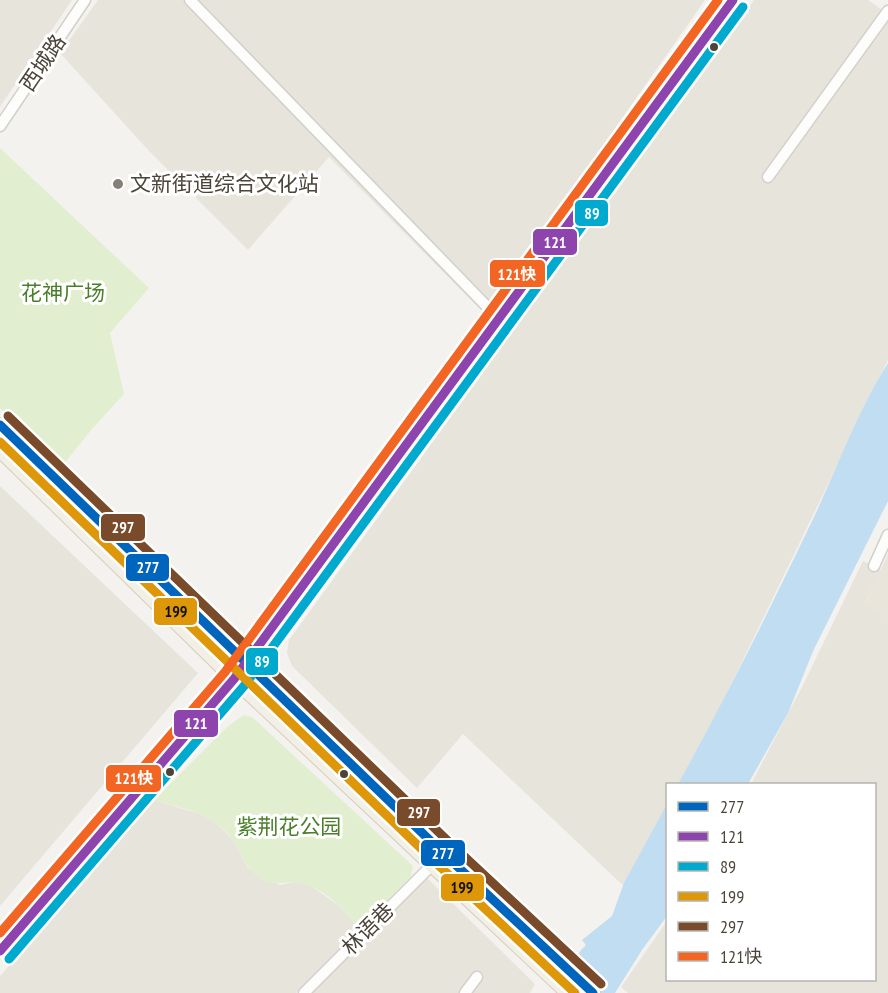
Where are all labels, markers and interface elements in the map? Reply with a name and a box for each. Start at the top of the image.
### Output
street label: 西城路 [14,29,71,96]
unlabelled marker [708,41,720,53]
place label: 文新街道综合文化站 [130,170,319,197]
marker: 文新街道综合文化站 [111,177,125,191]
line badge: 89 [574,199,609,227]
text: 89 [584,203,600,223]
line badge: 121 [532,228,578,256]
text: 121 [544,232,566,252]
line badge: 121快 [489,259,546,288]
text: 121快 [498,264,536,284]
park label: 花神广场 [21,279,105,306]
line badge: 297 [100,513,146,542]
text: 297 [112,517,134,537]
line badge: 277 [125,553,170,582]
text: 277 [137,557,159,577]
line badge: 199 [153,597,198,626]
text: 199 [165,601,187,621]
line badge: 89 [245,647,279,676]
text: 89 [254,651,270,671]
line badge: 121 [173,709,219,738]
text: 121 [185,713,207,733]
line badge: 121快 [105,764,162,793]
unlabelled marker [164,766,176,778]
text: 121快 [115,768,153,788]
unlabelled marker [338,768,350,780]
legend [666,783,876,981]
text: 277 [720,795,744,818]
line badge: 297 [396,798,441,827]
text: 297 [408,802,430,822]
park label: 紫荆花公园 [237,813,342,840]
text: 121 [720,825,744,848]
line badge: 277 [420,839,466,867]
text: 277 [432,843,454,863]
text: 89 [720,855,736,878]
line badge: 199 [440,873,485,902]
text: 199 [451,877,473,897]
text: 199 [720,885,744,908]
street label: 林语巷 [336,897,399,960]
text: 297 [720,915,744,938]
text: 121快 [720,945,762,968]

